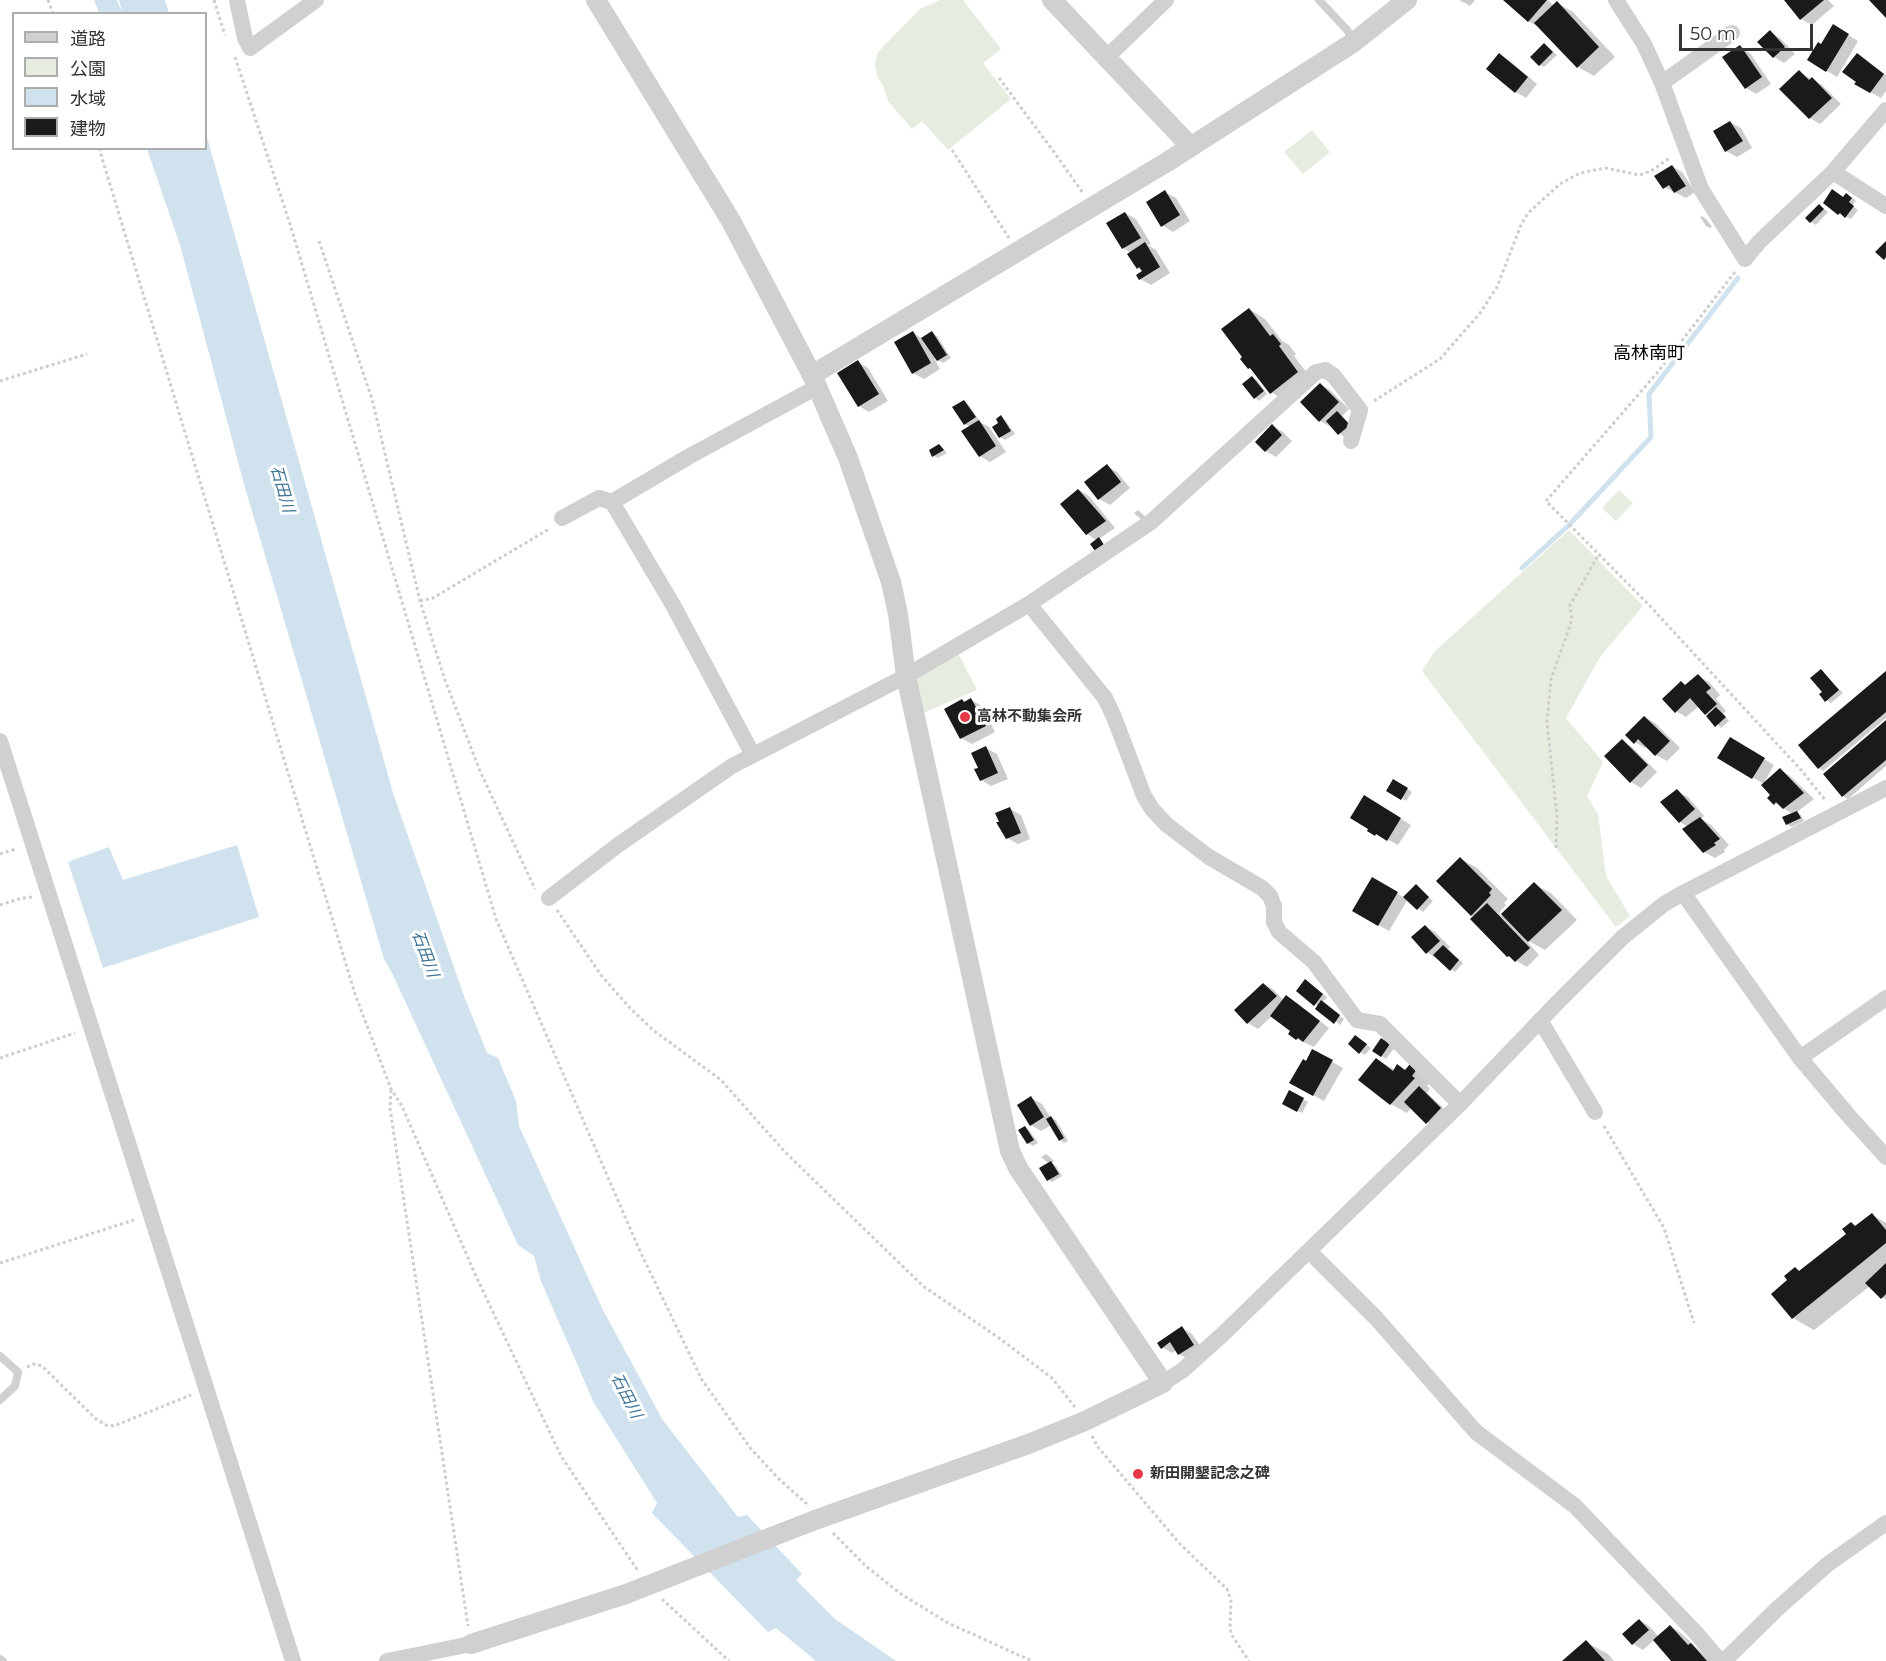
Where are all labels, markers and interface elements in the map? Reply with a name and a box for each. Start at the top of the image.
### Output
legend [12,12,207,150]
scale bar [1682,12,1816,50]
text: 50 m [1690,23,1736,45]
text: 道路 [70,28,106,50]
text: 公園 [70,58,106,80]
text: 水域 [70,88,106,110]
text: 建物 [70,118,106,140]
district label: 高林南町 [1613,343,1685,365]
water label: 石田川 [266,463,298,515]
place label: 高林不動集会所 [977,708,1082,726]
marker: 高林不動集会所 [958,710,972,724]
water label: 石田川 [408,928,442,980]
water label: 石田川 [607,1370,645,1422]
place label: 新田開墾記念之碑 [1150,1465,1270,1483]
marker: 新田開墾記念之碑 [1131,1467,1145,1481]

